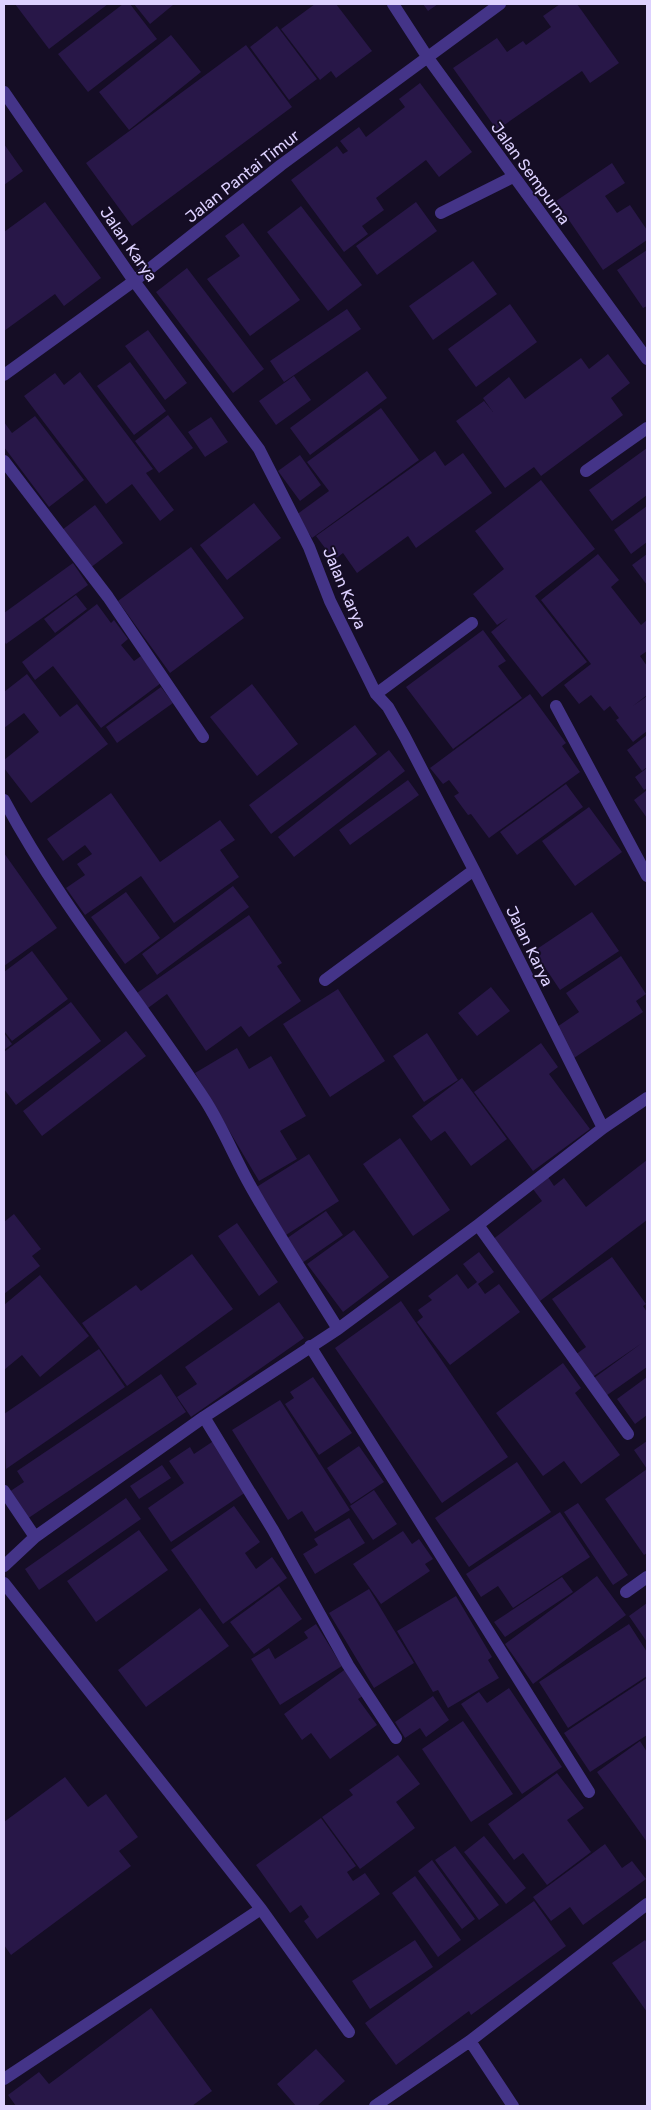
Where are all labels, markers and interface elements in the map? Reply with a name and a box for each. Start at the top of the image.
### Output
street label: Jalan Sempurna [487,118,574,228]
street label: Jalan Pantai Timur [182,126,303,227]
street label: Jalan Karya [96,203,161,285]
street label: Jalan Karya [319,544,370,632]
street label: Jalan Karya [502,903,557,989]

